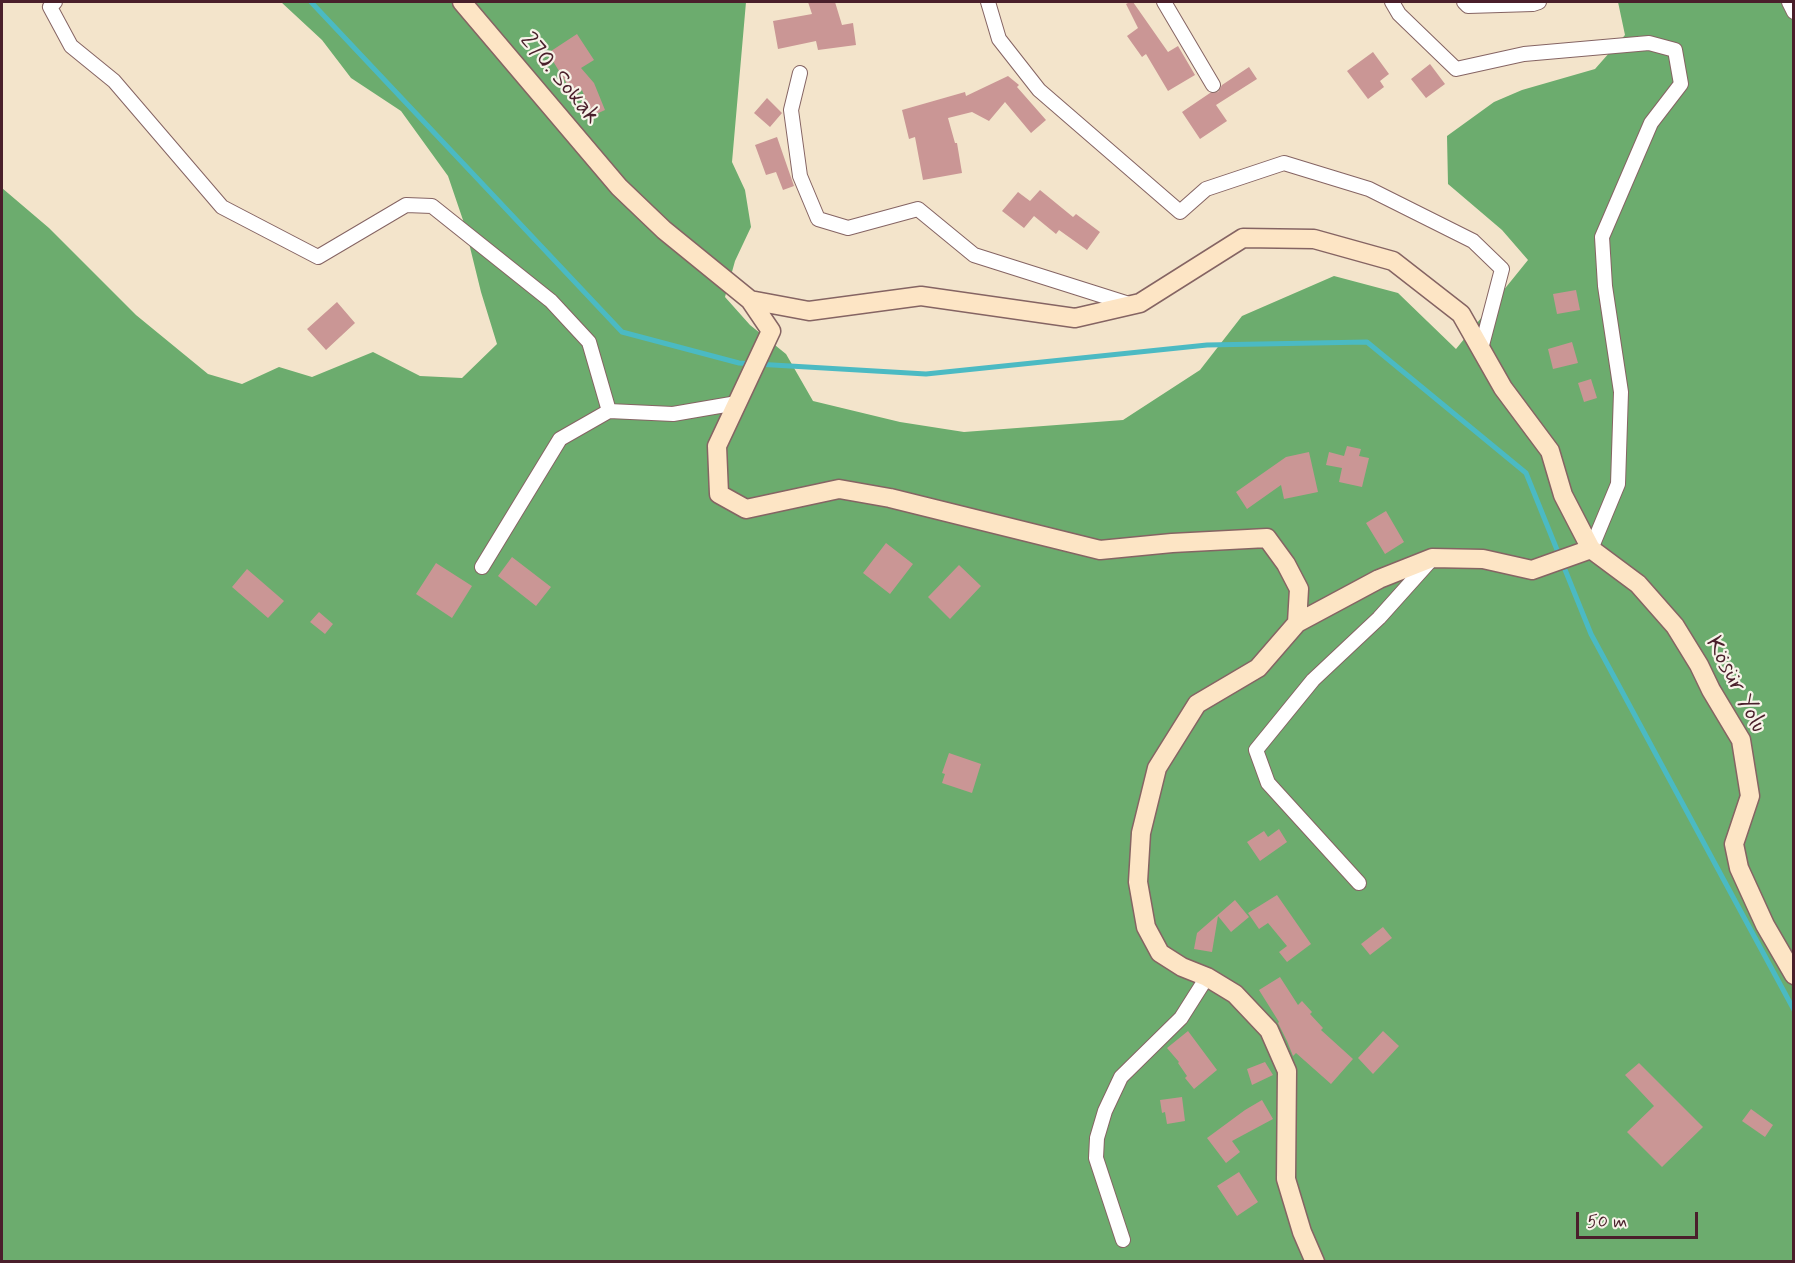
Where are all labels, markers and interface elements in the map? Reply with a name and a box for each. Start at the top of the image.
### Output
street label: 270. Sokak [512,27,606,131]
street label: Kösür Yolu [1698,632,1772,738]
scale bar [1579,1200,1700,1238]
text: 50 m [1587,1210,1627,1234]

